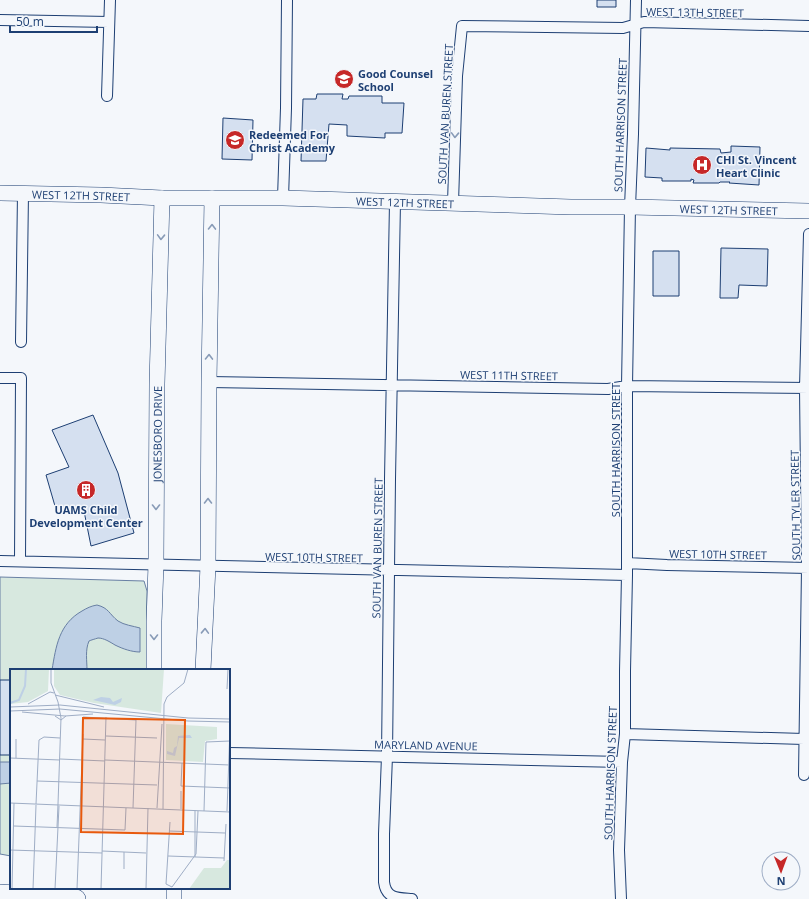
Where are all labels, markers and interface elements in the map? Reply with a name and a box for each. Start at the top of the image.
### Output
street label: WEST 13TH STREET [646,4,744,20]
scale bar [10,8,97,34]
text: 50 m [16,13,44,30]
street label: SOUTH VAN BUREN STREET [434,43,456,185]
street label: SOUTH HARRISON STREET [610,58,630,192]
place label: Good Counsel School [358,66,433,94]
school or university icon: Good Counsel School [333,68,355,90]
place label: Redeemed For Christ Academy [249,127,336,155]
school or university icon: Redeemed For Christ Academy [224,129,246,151]
one-way arrow [451,132,459,138]
place label: CHI St. Vincent Heart Clinic [716,152,797,180]
hospital icon: CHI St. Vincent Heart Clinic [691,154,713,176]
street label: WEST 12TH STREET [32,186,130,204]
street label: WEST 12TH STREET [356,193,454,211]
street label: WEST 12TH STREET [680,201,778,218]
one-way arrow [208,224,216,230]
one-way arrow [157,234,165,240]
one-way arrow [205,354,213,360]
street label: WEST 11TH STREET [460,367,558,383]
street label: SOUTH HARRISON STREET [608,383,623,517]
street label: JONESBORO DRIVE [149,386,164,483]
street label: SOUTH TYLER STREET [787,450,803,560]
street label: SOUTH VAN BUREN STREET [368,478,386,618]
building icon: UAMS Child Development Center [75,479,97,501]
one-way arrow [204,498,212,504]
place label: UAMS Child Development Center [29,502,143,530]
one-way arrow [152,504,160,510]
street label: WEST 10TH STREET [669,546,767,562]
street label: WEST 10TH STREET [265,549,363,565]
one-way arrow [201,628,209,634]
one-way arrow [150,634,158,640]
inset map [10,669,230,889]
street label: SOUTH HARRISON STREET [600,706,620,840]
street label: MARYLAND AVENUE [374,737,478,753]
north arrow [761,851,801,891]
text: N [777,874,786,889]

